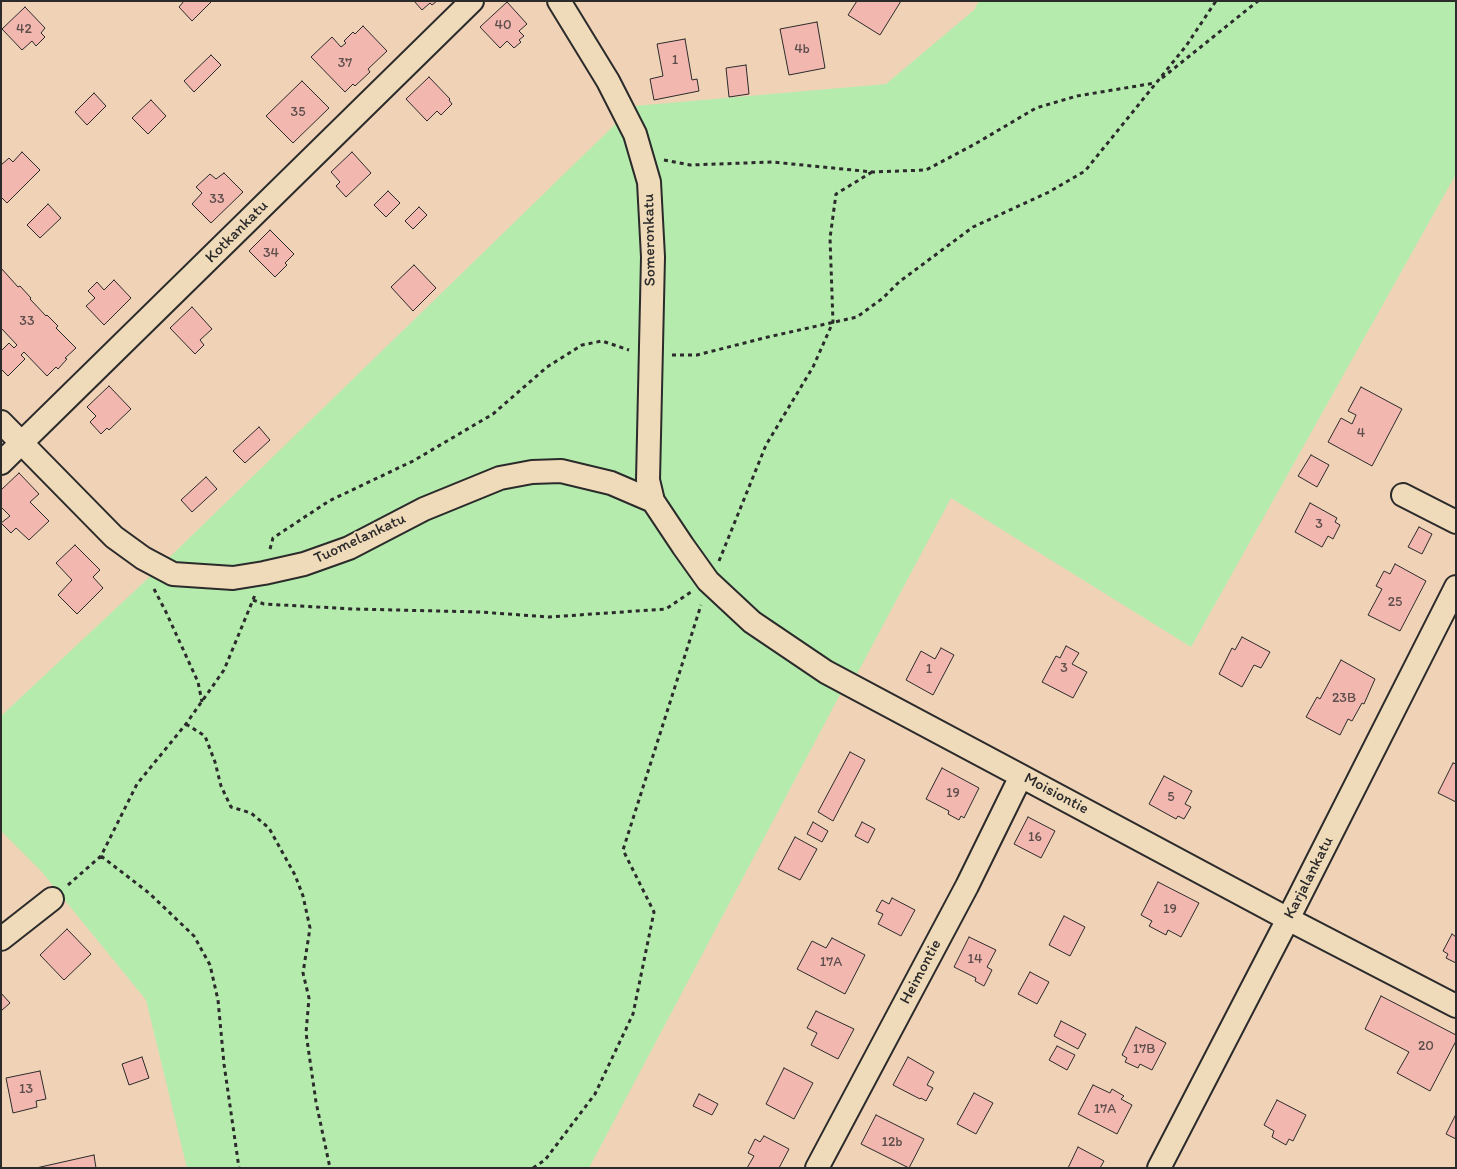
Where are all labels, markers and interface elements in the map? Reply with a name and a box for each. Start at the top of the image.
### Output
house number: 40 [494,17,512,33]
house number: 42 [16,21,32,37]
house number: 4b [794,41,810,57]
house number: 1 [672,52,678,68]
house number: 37 [338,55,352,71]
house number: 35 [291,104,305,120]
house number: 33 [209,191,225,207]
street label: Someronkatu [640,193,660,287]
street label: Kotkankatu [202,197,272,267]
house number: 34 [263,245,279,261]
house number: 33 [19,313,35,329]
house number: 4 [1357,425,1365,441]
street label: Tuomelankatu [311,509,409,569]
house number: 3 [1315,516,1323,532]
house number: 25 [1388,594,1402,610]
house number: 3 [1060,660,1068,676]
house number: 1 [926,661,932,677]
house number: 23B [1332,690,1356,706]
street label: Moisiontie [1020,769,1092,819]
house number: 19 [946,785,960,801]
house number: 5 [1167,789,1175,805]
house number: 16 [1028,829,1042,845]
street label: Karjalankatu [1280,834,1338,922]
house number: 19 [1163,901,1177,917]
street label: Heimontie [896,936,946,1008]
house number: 14 [968,951,982,967]
house number: 17A [820,954,842,970]
house number: 20 [1418,1038,1434,1054]
house number: 17B [1133,1041,1155,1057]
house number: 13 [19,1081,33,1097]
house number: 17A [1094,1101,1116,1117]
house number: 12b [881,1134,903,1150]

